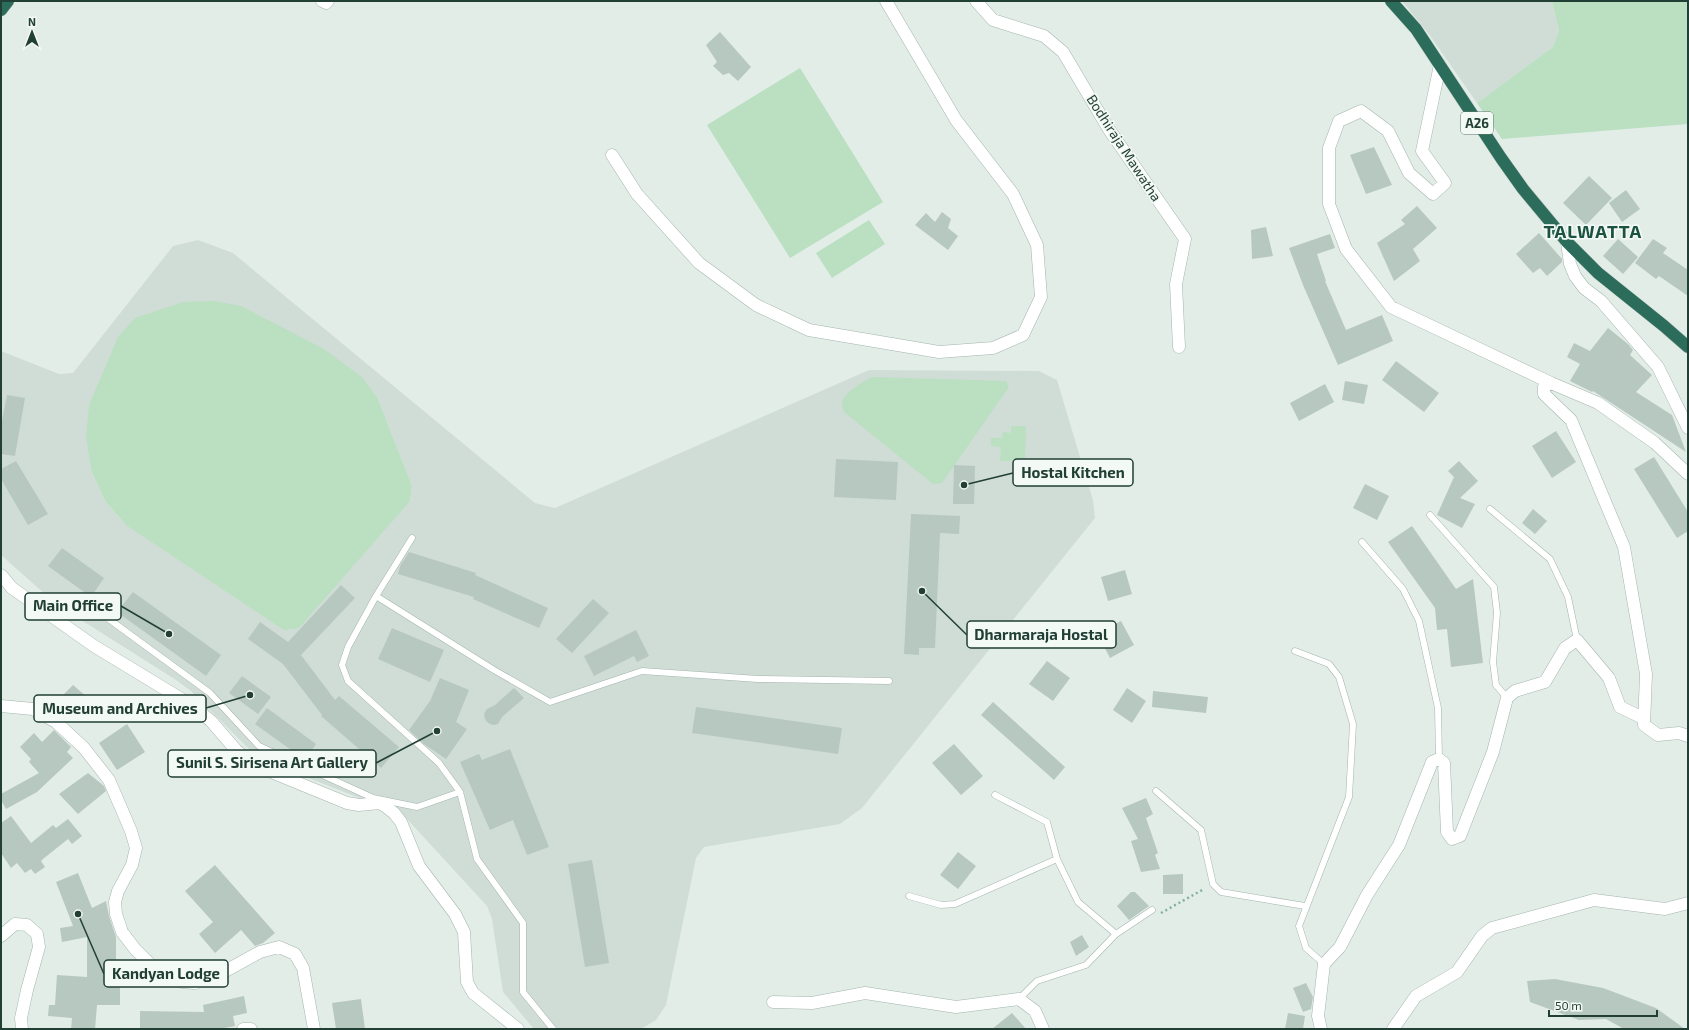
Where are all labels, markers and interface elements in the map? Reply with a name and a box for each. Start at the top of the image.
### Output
north arrow [12,12,52,52]
text: N [28,15,36,28]
street label: Bodhiraja Mawatha [1083,91,1165,204]
road number: A26 [1461,112,1493,134]
district label: TALWATTA [1544,220,1642,242]
callout: Hostal Kitchen [1013,459,1133,486]
text: Hostal Kitchen [1021,463,1125,481]
callout: Main Office [25,593,121,620]
text: Main Office [33,596,113,614]
callout: Dharmaraja Hostal [967,621,1116,648]
text: Dharmaraja Hostal [974,625,1108,643]
callout: Museum and Archives [34,695,206,722]
text: Museum and Archives [42,699,198,717]
callout: Sunil S. Sirisena Art Gallery [168,750,376,777]
text: Sunil S. Sirisena Art Gallery [176,753,368,772]
callout: Kandyan Lodge [104,960,228,987]
text: Kandyan Lodge [112,964,220,983]
scale bar [1549,992,1657,1018]
text: 50 m [1555,998,1582,1012]

